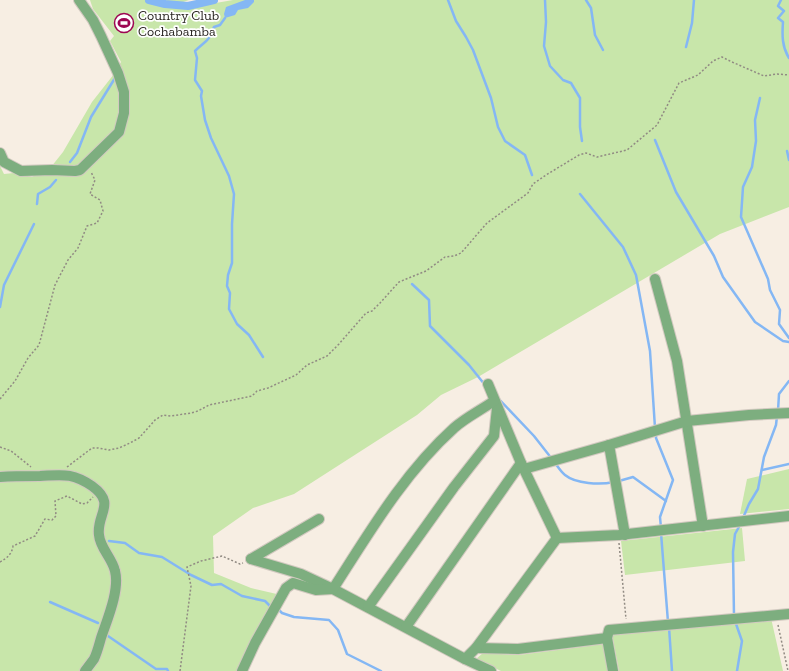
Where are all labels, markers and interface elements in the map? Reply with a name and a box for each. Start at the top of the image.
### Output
place label: Country Club Cochabamba [138,7,219,40]
sports icon: Country Club Cochabamba [113,12,135,34]

